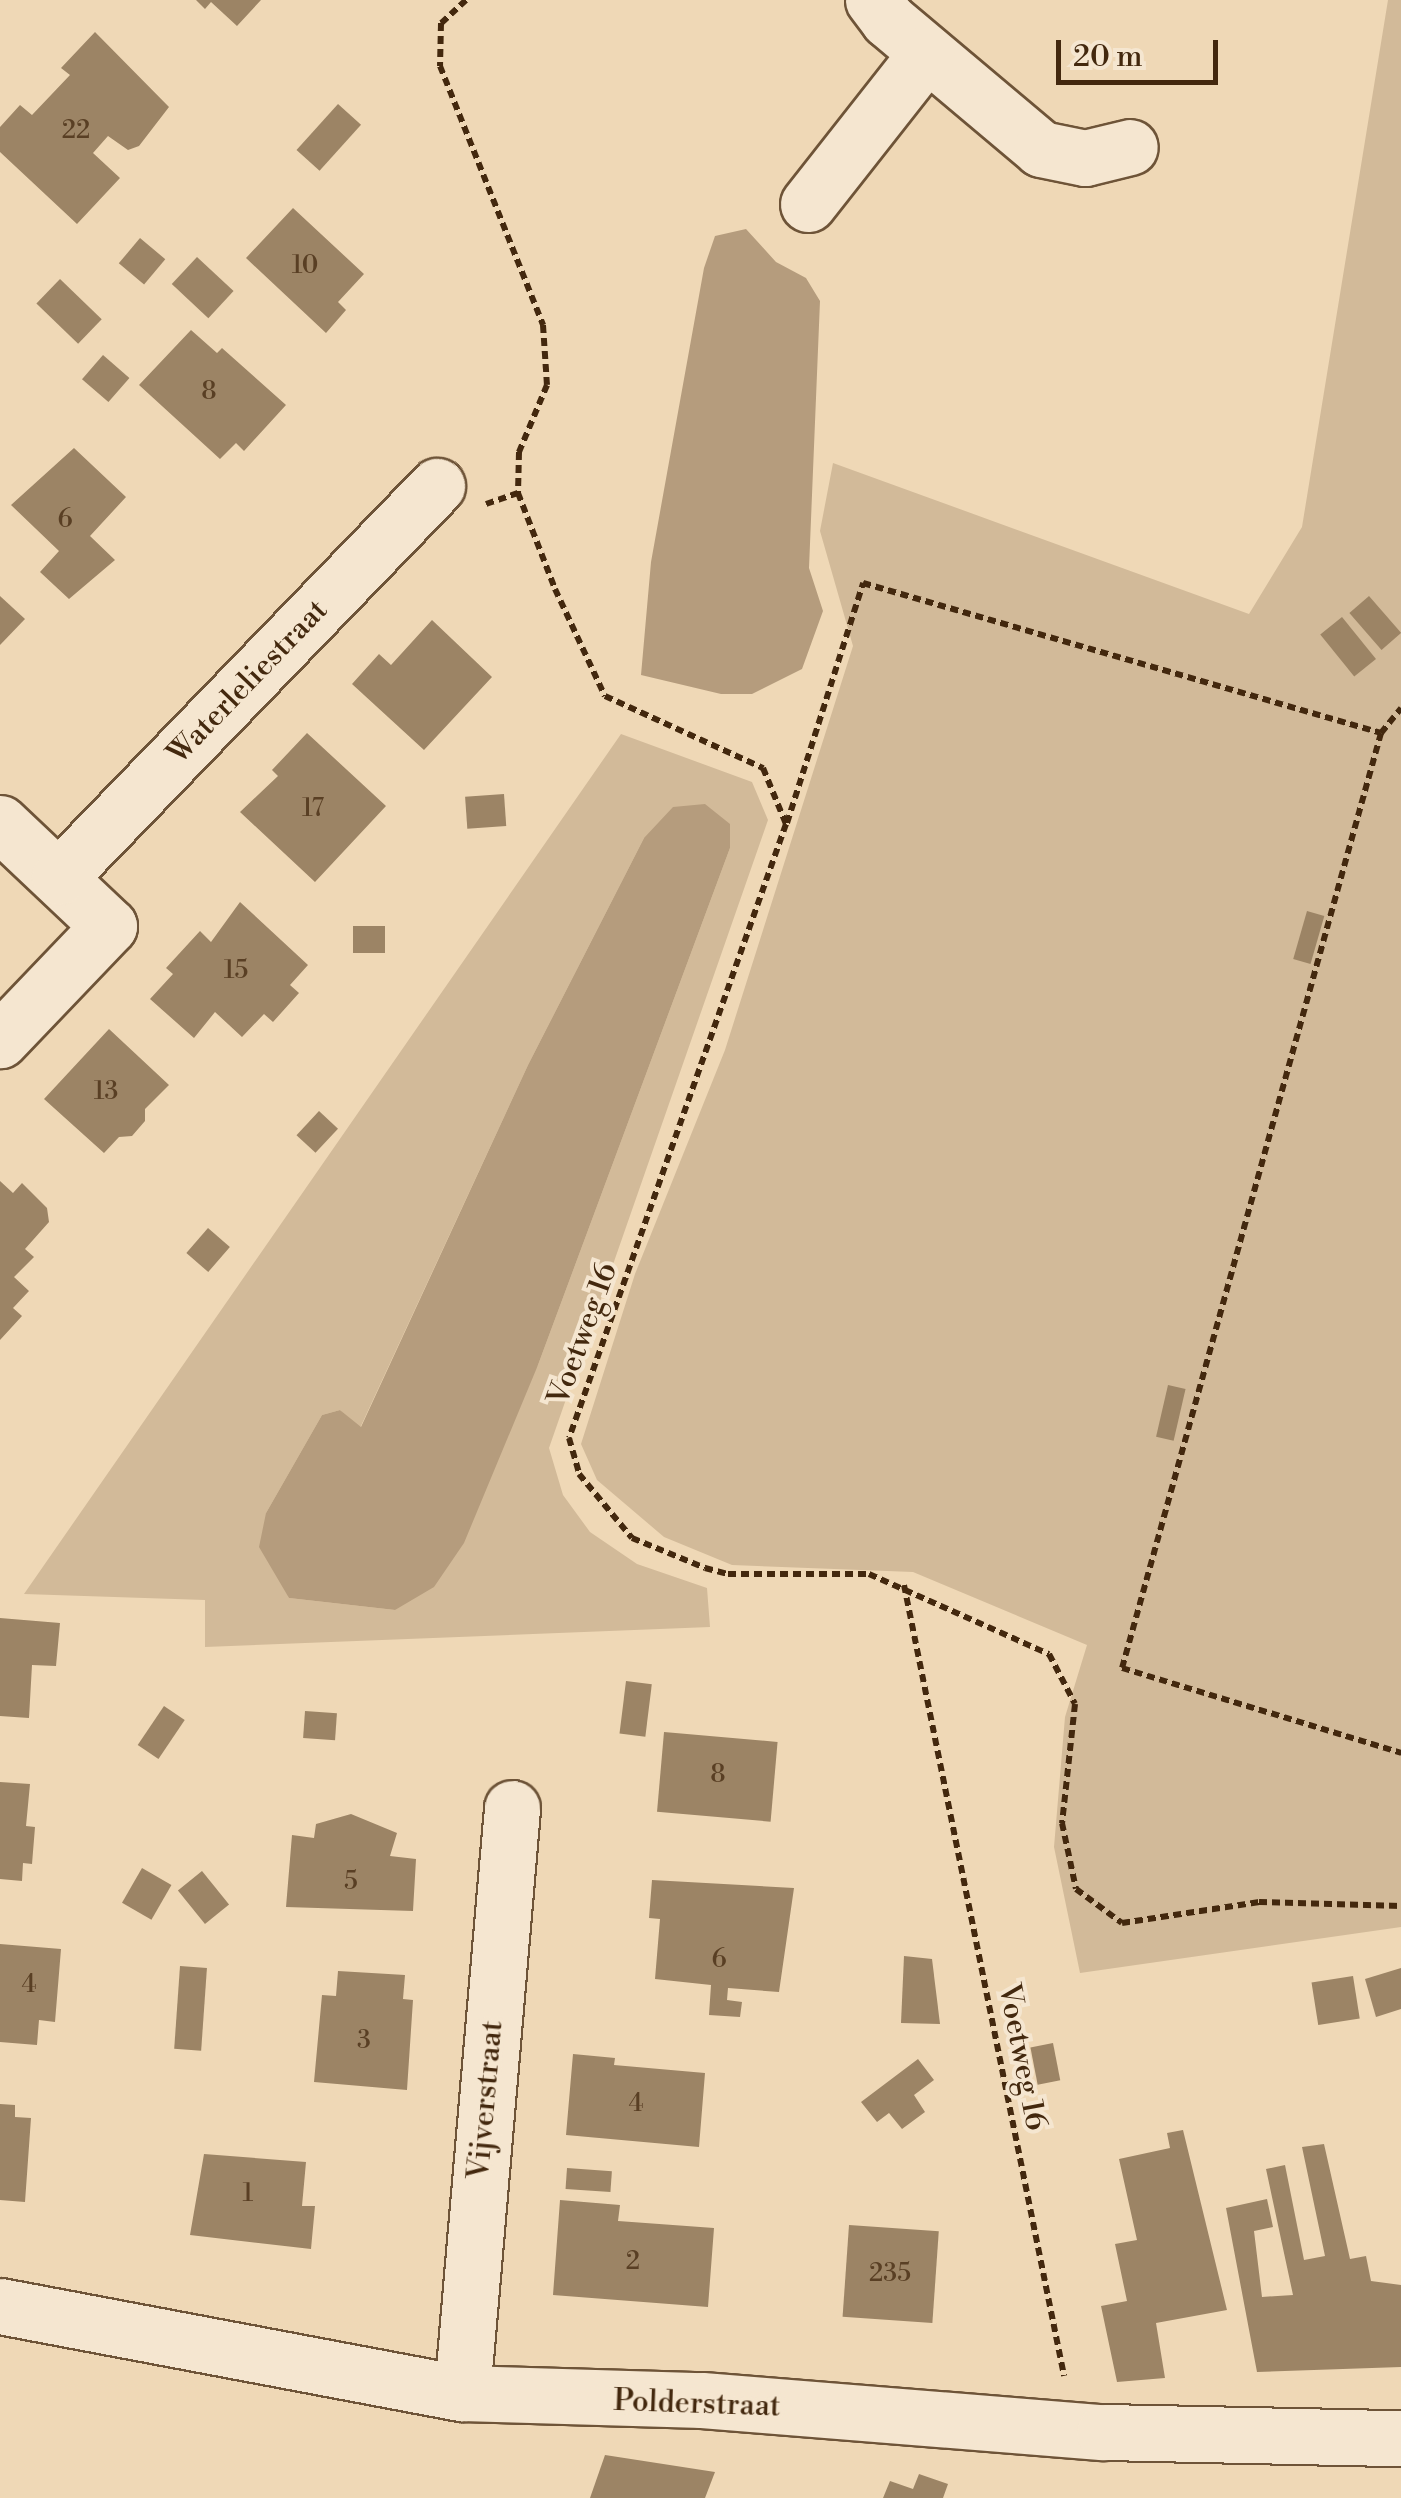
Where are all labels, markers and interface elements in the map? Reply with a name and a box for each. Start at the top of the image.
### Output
scale bar [1061,20,1224,82]
text: 20 m [1073,38,1142,76]
house number: 22 [62,116,90,146]
house number: 10 [292,251,318,281]
house number: 8 [201,377,217,407]
house number: 6 [57,505,73,535]
street label: Waterleliestraat [161,592,335,772]
house number: 17 [302,794,324,824]
house number: 15 [224,956,248,986]
house number: 13 [94,1077,118,1107]
street label: Voetweg 16 [541,1258,625,1410]
house number: 8 [710,1760,726,1790]
house number: 5 [344,1867,358,1897]
house number: 6 [711,1945,727,1975]
house number: 4 [22,1970,36,2000]
street label: Voetweg 16 [990,1981,1054,2133]
street label: Vijverstraat [461,2019,511,2181]
house number: 3 [357,2026,371,2056]
house number: 4 [629,2089,643,2119]
house number: 1 [243,2179,253,2209]
house number: 2 [626,2247,640,2277]
house number: 235 [869,2259,911,2289]
street label: Polderstraat [613,2383,781,2425]

